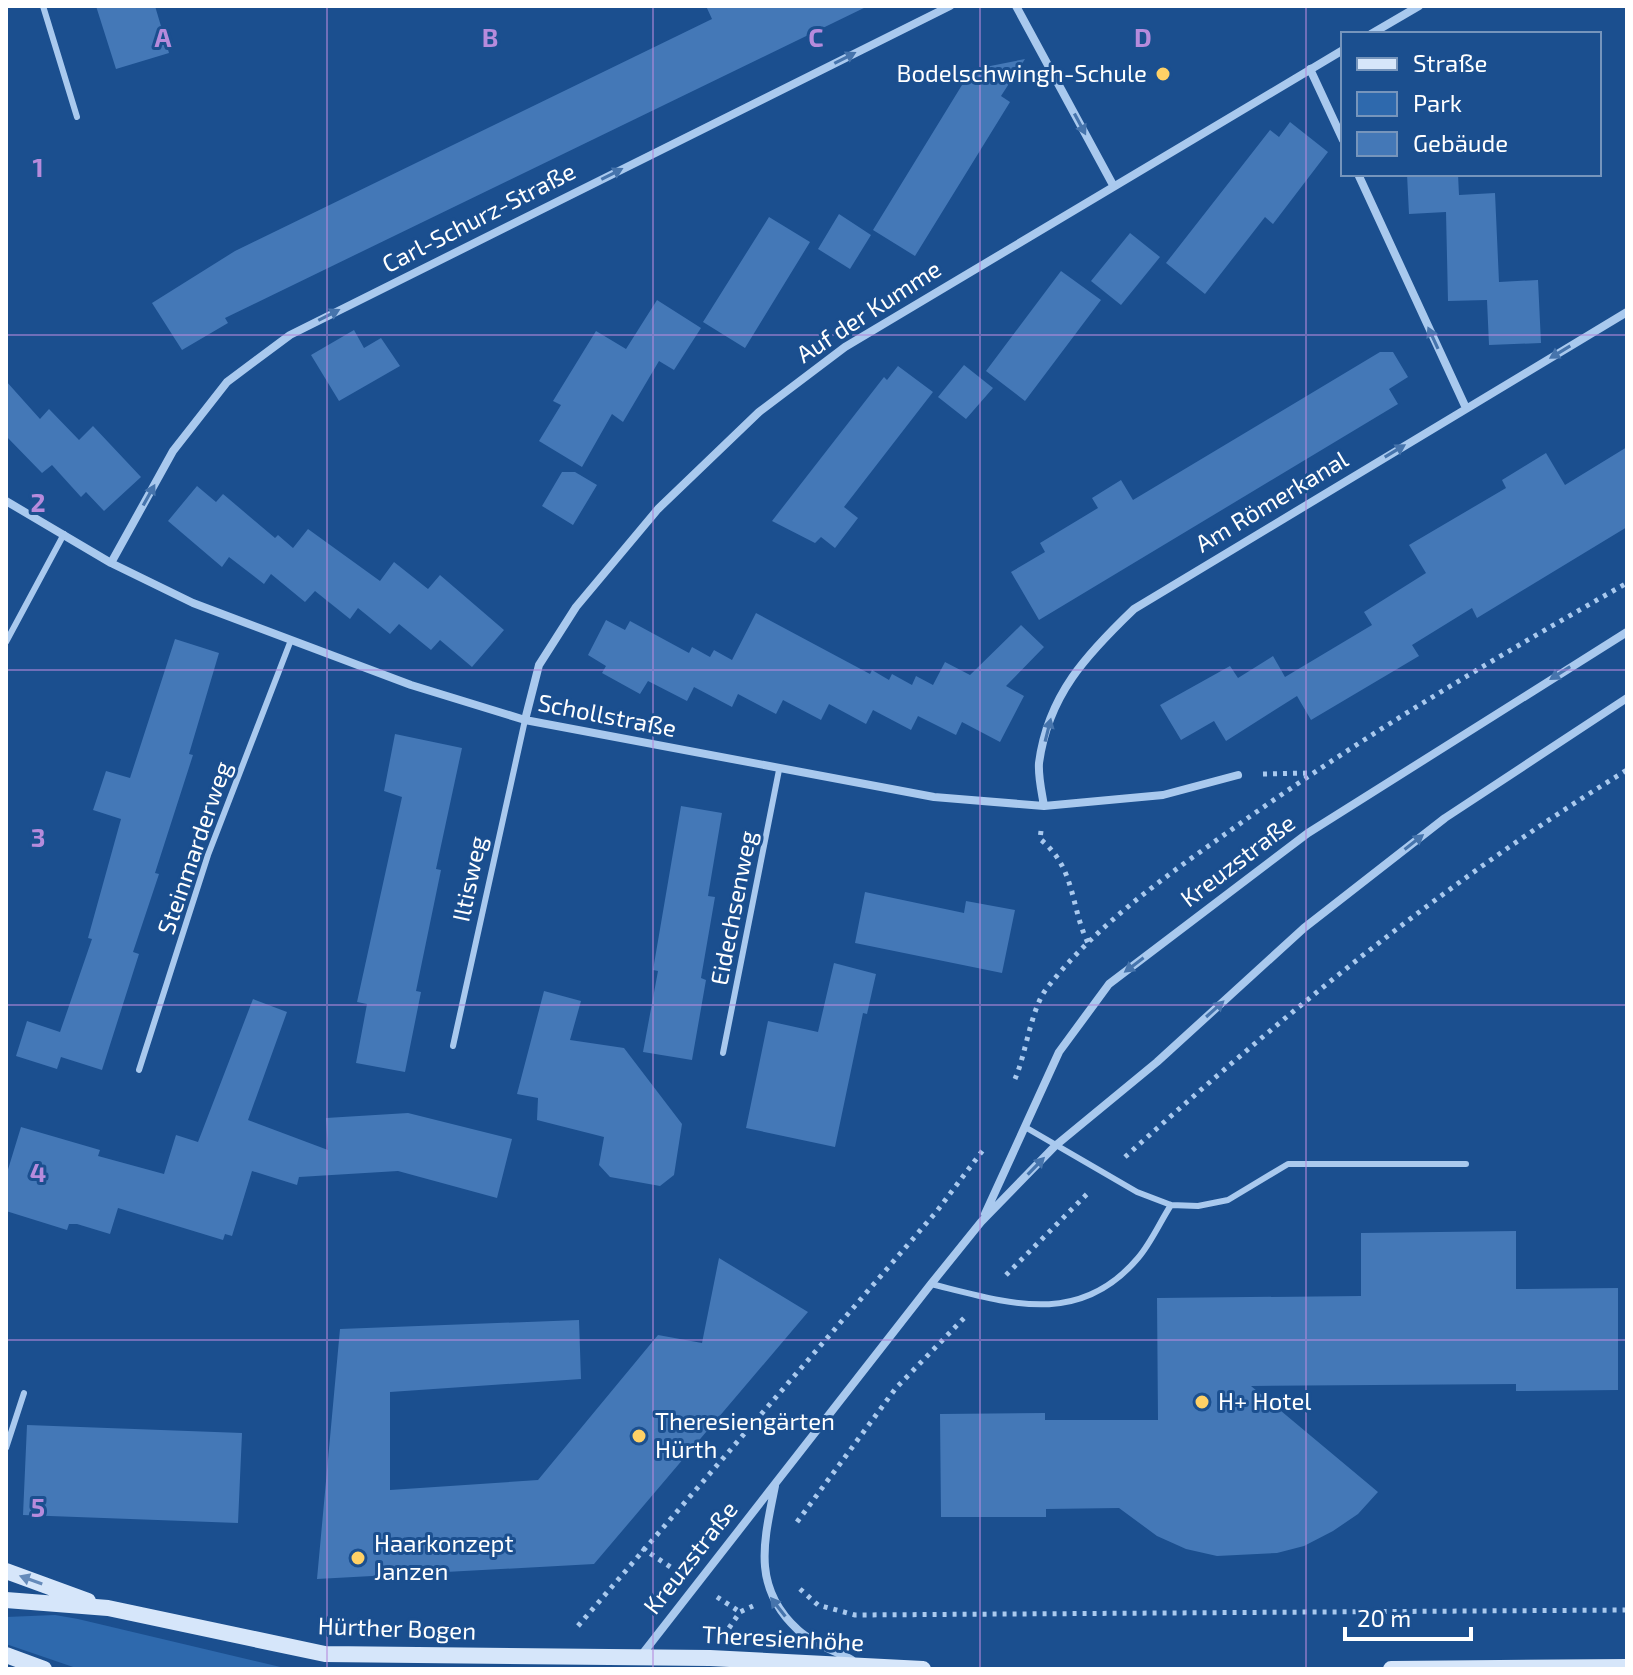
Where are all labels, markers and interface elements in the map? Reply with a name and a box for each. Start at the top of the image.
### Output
text: A [155,21,172,52]
text: B [482,21,498,52]
text: C [808,21,824,52]
text: D [1134,21,1152,52]
legend [1341,32,1601,176]
text: Straße [1413,48,1487,77]
one-way arrow [833,52,856,65]
place label: Bodelschwingh-Schule [897,58,1147,87]
marker: Bodelschwingh-Schule [1154,65,1172,83]
text: Park [1413,88,1462,117]
one-way arrow [1073,113,1087,135]
text: Gebäude [1413,128,1508,157]
text: 1 [32,151,44,182]
street label: Carl-Schurz-Straße [377,155,580,278]
one-way arrow [601,168,624,181]
street label: Auf der Kumme [790,253,946,368]
one-way arrow [318,309,341,322]
one-way arrow [1426,326,1440,349]
one-way arrow [1549,345,1571,359]
street label: Am Römerkanal [1190,444,1353,558]
one-way arrow [1384,444,1406,458]
one-way arrow [142,483,155,506]
text: 2 [30,486,46,517]
one-way arrow [1550,665,1571,680]
street label: Schollstraße [536,687,679,742]
one-way arrow [1043,717,1055,742]
street label: Steinmarderweg [150,757,237,938]
street label: Kreuzstraße [1174,807,1300,912]
text: 3 [31,821,45,852]
street label: Eidechsenweg [703,828,762,987]
street label: Iltisweg [445,833,492,924]
one-way arrow [1404,835,1424,851]
one-way arrow [1124,956,1144,972]
one-way arrow [1206,1001,1225,1019]
text: 4 [30,1156,46,1187]
one-way arrow [1026,1157,1044,1176]
place label: H+ Hotel [1218,1386,1311,1415]
marker: H+ Hotel [1193,1393,1211,1411]
place label: Theresiengärten Hürth [655,1406,835,1463]
marker: Theresiengärten Hürth [630,1427,648,1445]
text: 5 [31,1491,45,1522]
street label: Kreuzstraße [637,1495,743,1619]
place label: Haarkonzept Janzen [374,1528,514,1585]
marker: Haarkonzept Janzen [349,1549,367,1567]
one-way arrow [19,1573,43,1586]
scale bar [1345,1591,1471,1641]
one-way arrow [770,1596,787,1617]
text: 20 m [1357,1603,1411,1632]
street label: Hürther Bogen [317,1610,477,1645]
street label: Theresienhöhe [701,1619,865,1656]

